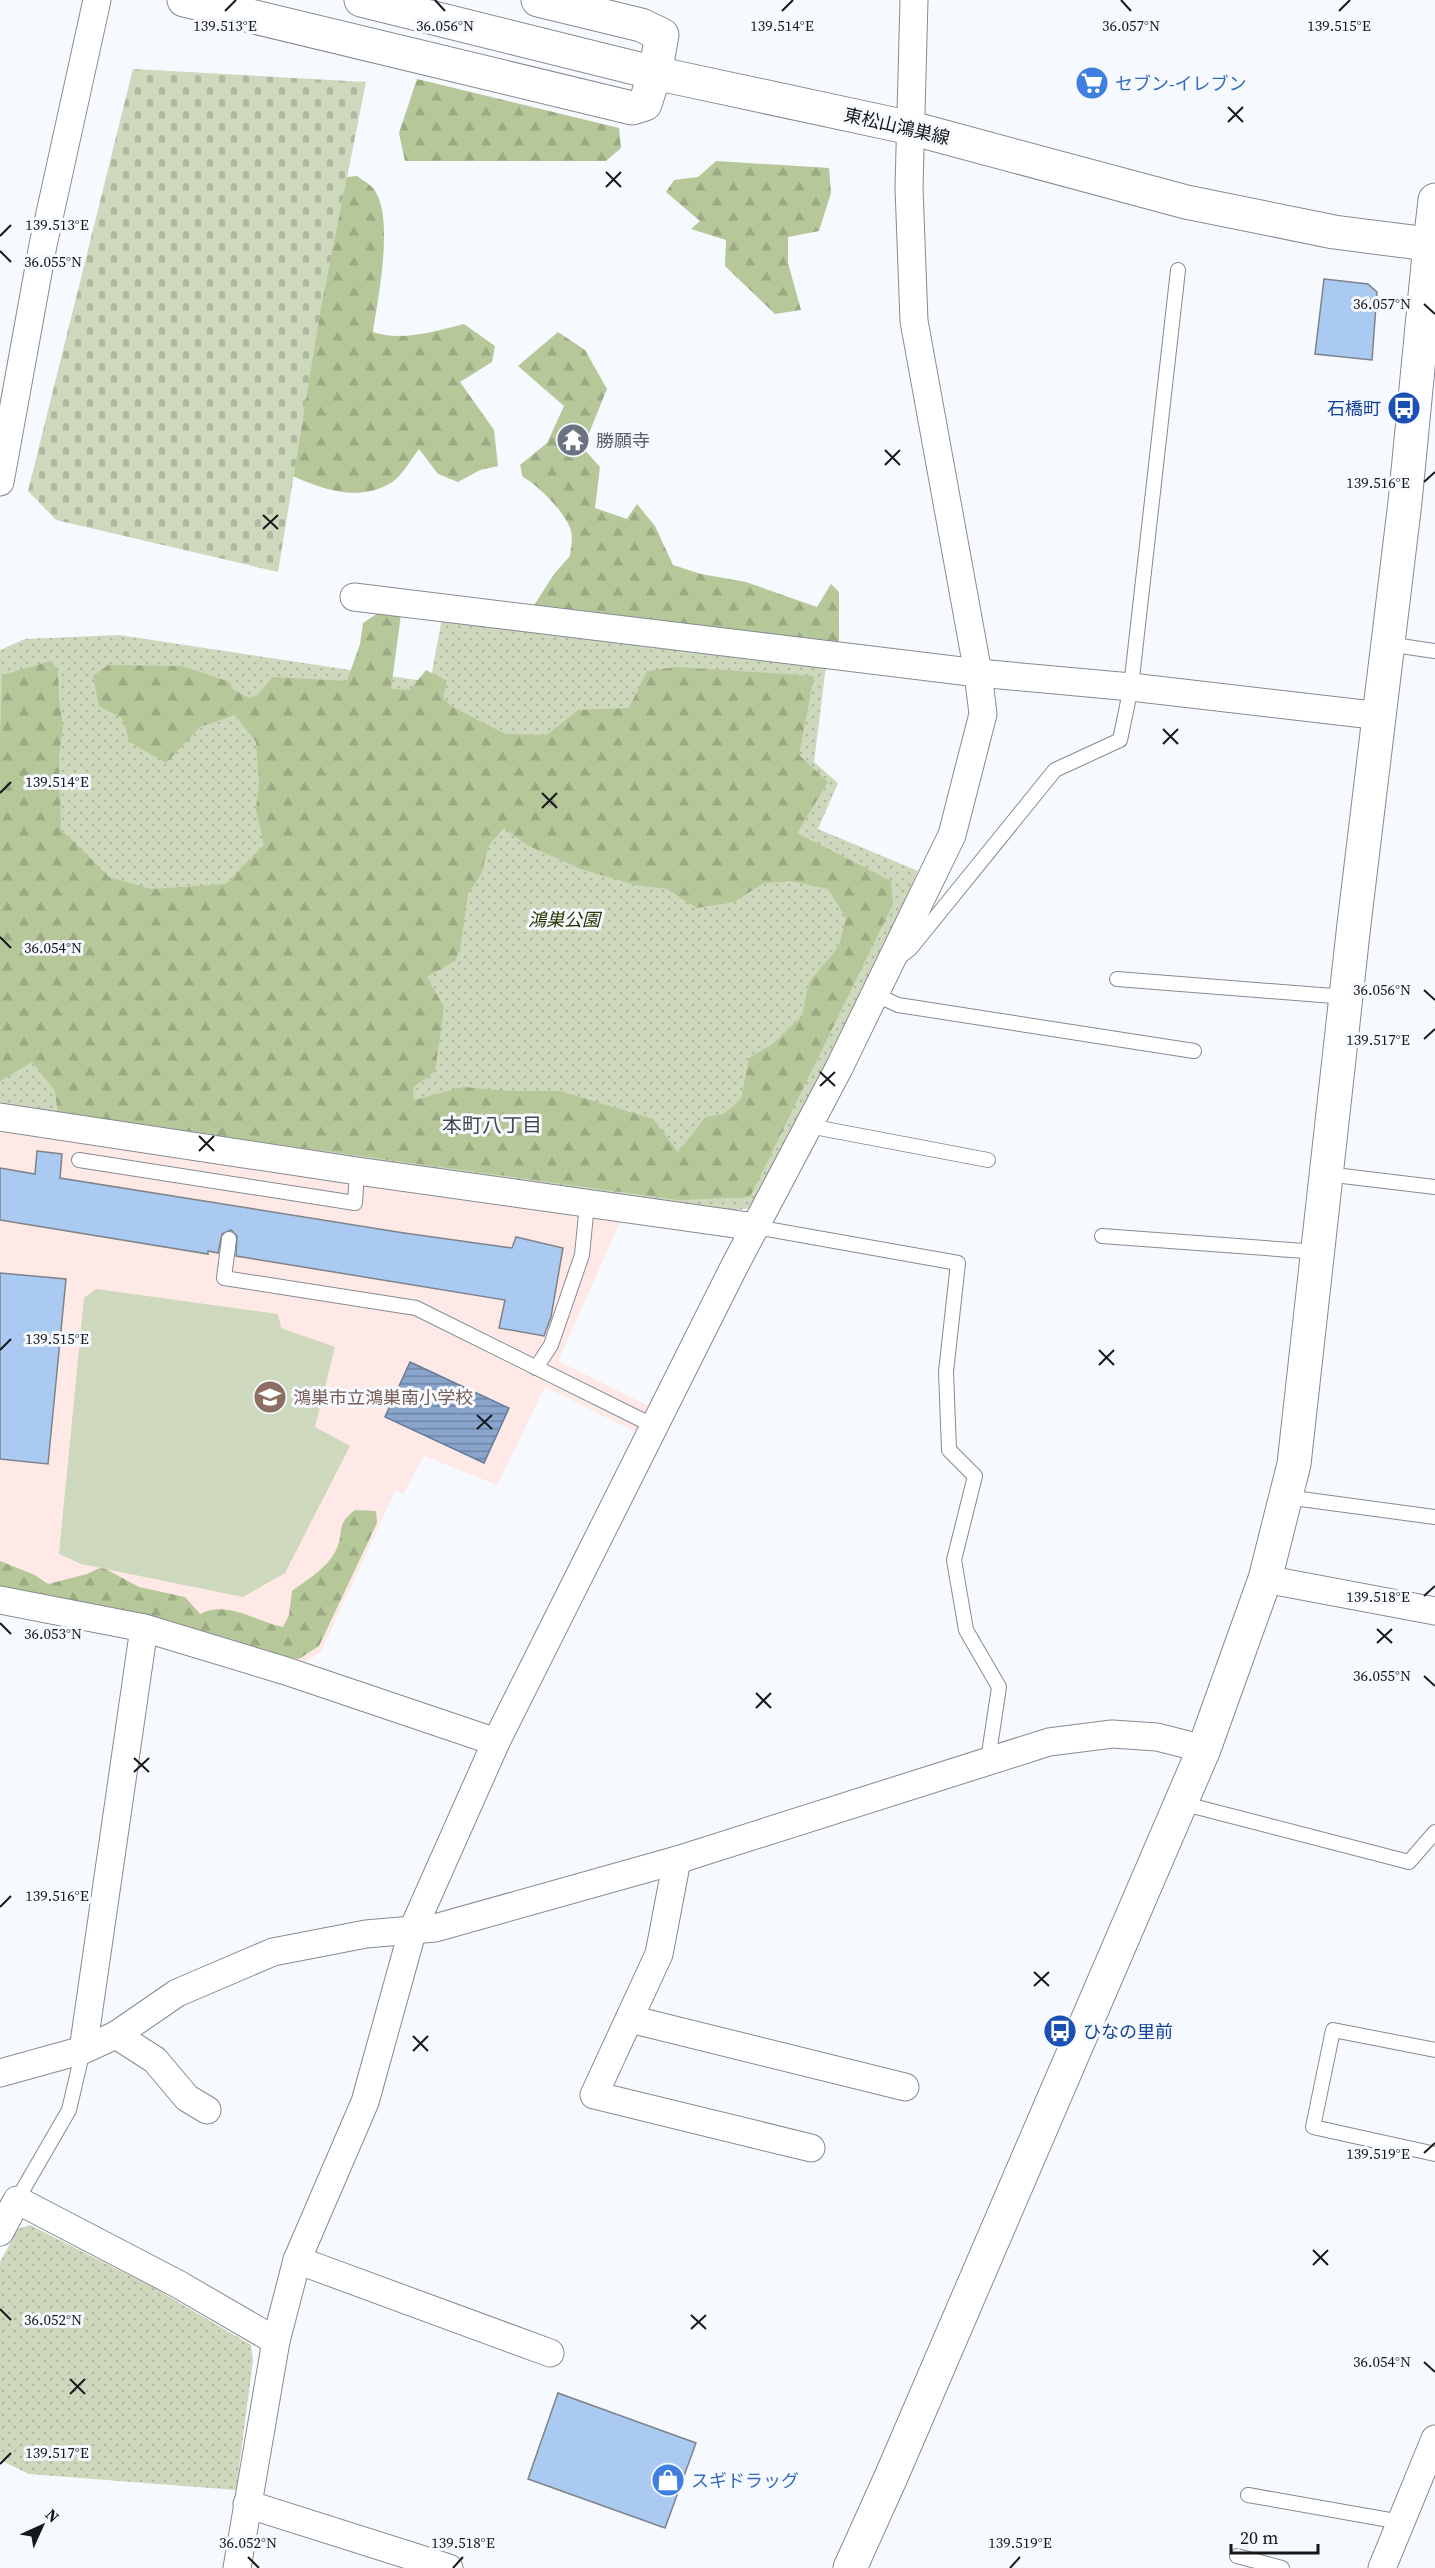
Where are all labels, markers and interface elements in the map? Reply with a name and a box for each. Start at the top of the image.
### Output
text: 139.513°E [193,15,257,36]
text: 36.056°N [416,15,474,36]
text: 139.514°E [750,15,814,36]
text: 36.057°N [1102,15,1160,36]
text: 139.515°E [1307,15,1371,36]
supermarket icon: セブン-イレブン [1074,65,1110,101]
place label: セブン-イレブン [1115,71,1247,96]
street label: 東松山鴻巣線 [842,102,952,150]
text: 139.513°E [25,214,89,235]
text: 36.055°N [24,251,82,272]
text: 36.057°N [1353,293,1411,314]
bus stop icon: 石橋町 [1386,390,1422,426]
place label: 石橋町 [1327,396,1381,421]
temple icon: 勝願寺 [555,422,591,458]
place label: 勝願寺 [596,428,650,453]
text: 139.516°E [1346,472,1410,493]
text: 139.514°E [25,771,89,792]
park label: 鴻巣公園 [528,907,603,932]
text: 36.054°N [24,937,82,958]
text: 36.056°N [1353,979,1411,1000]
text: 139.517°E [1346,1029,1410,1050]
district label: 本町八丁目 [442,1111,542,1139]
text: 139.515°E [25,1328,89,1349]
school or university icon: 鴻巣市立鴻巣南小学校 [252,1379,288,1415]
place label: 鴻巣市立鴻巣南小学校 [293,1385,473,1410]
text: 139.518°E [1346,1586,1410,1607]
text: 36.053°N [24,1623,82,1644]
text: 36.055°N [1353,1665,1411,1686]
text: 139.516°E [25,1885,89,1906]
bus stop icon: ひなの里前 [1042,2013,1078,2049]
place label: ひなの里前 [1083,2019,1173,2044]
text: 139.519°E [1346,2143,1410,2164]
text: 36.052°N [24,2309,82,2330]
text: 36.054°N [1353,2351,1411,2372]
text: 139.517°E [25,2442,89,2463]
shop icon: スギドラッグ [650,2462,686,2498]
place label: スギドラッグ [691,2468,799,2493]
north arrow [12,2496,72,2556]
text: N [41,2503,65,2528]
scale bar [1231,2517,1318,2555]
text: 20 m [1240,2525,1278,2550]
text: 36.052°N [219,2532,277,2553]
text: 139.518°E [431,2532,495,2553]
text: 139.519°E [988,2532,1052,2553]

